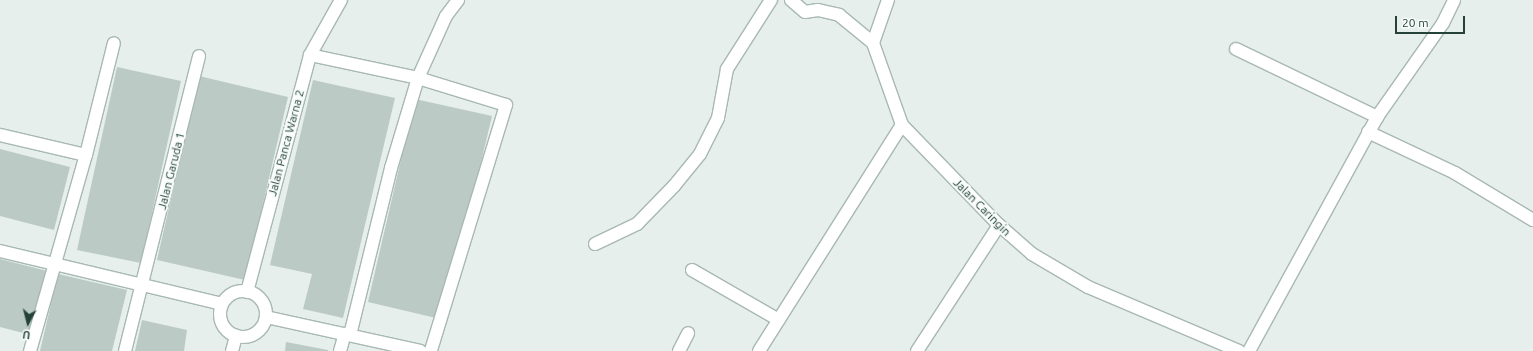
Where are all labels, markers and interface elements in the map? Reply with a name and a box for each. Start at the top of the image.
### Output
scale bar [1397,8,1467,34]
text: 20 m [1402,16,1429,29]
street label: Jalan Panca Warna 2 [265,88,307,198]
street label: Jalan Garuda 1 [154,131,188,211]
street label: Jalan Caringin [950,175,1014,239]
north arrow [8,303,48,343]
text: U [22,328,31,341]

